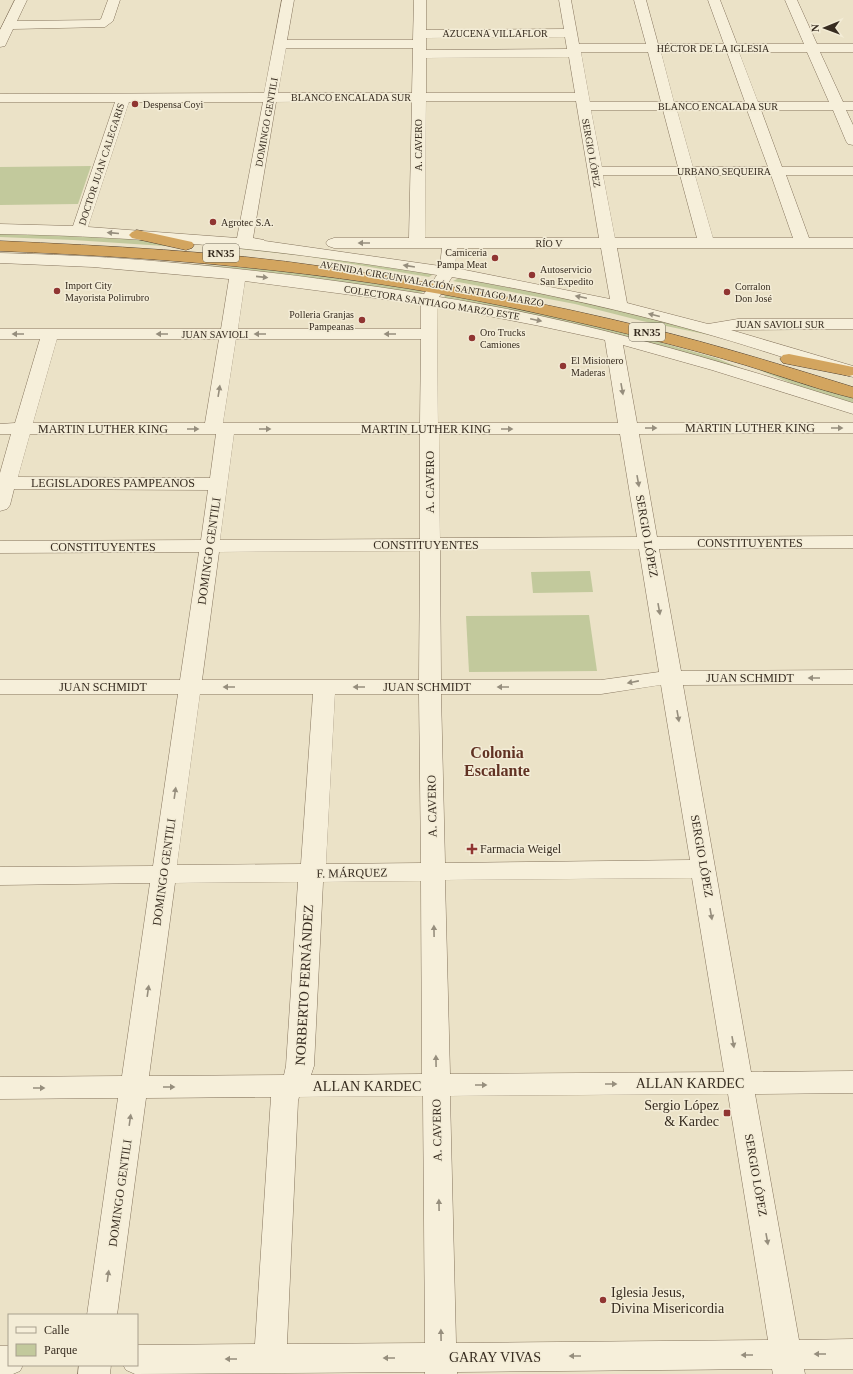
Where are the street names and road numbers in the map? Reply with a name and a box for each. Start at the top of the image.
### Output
street label: AZUCENA VILLAFLOR [442,28,548,39]
street label: HÉCTOR DE LA IGLESIA [657,43,770,54]
street label: DOMINGO GENTILI [253,77,280,167]
street label: BLANCO ENCALADA SUR [291,92,411,103]
street label: BLANCO ENCALADA SUR [658,101,778,112]
street label: DOCTOR JUAN CALEGARIS [77,102,126,227]
street label: SERGIO LÓPEZ [580,118,603,188]
street label: A. CAVERO [413,119,424,171]
street label: URBANO SEQUEIRA [677,166,772,177]
street label: RÍO V [536,238,563,249]
road number: RN35 [203,244,239,262]
street label: AVENIDA CIRCUNVALACIÓN SANTIAGO MARZO [319,258,545,309]
street label: COLECTORA SANTIAGO MARZO ESTE [343,283,521,322]
street label: JUAN SAVIOLI SUR [736,319,825,330]
road number: RN35 [629,323,665,341]
street label: JUAN SAVIOLI [182,329,248,340]
street label: MARTIN LUTHER KING [685,421,815,435]
street label: MARTIN LUTHER KING [38,422,168,436]
street label: MARTIN LUTHER KING [361,422,491,436]
street label: A. CAVERO [423,450,437,513]
street label: LEGISLADORES PAMPEANOS [31,476,195,490]
street label: SERGIO LÓPEZ [633,494,661,578]
street label: DOMINGO GENTILI [195,496,223,606]
street label: CONSTITUYENTES [697,536,803,550]
street label: CONSTITUYENTES [373,538,479,552]
street label: CONSTITUYENTES [50,540,156,554]
street label: JUAN SCHMIDT [706,671,795,685]
street label: JUAN SCHMIDT [59,680,148,694]
street label: JUAN SCHMIDT [383,680,472,694]
street label: A. CAVERO [424,774,440,837]
street label: SERGIO LÓPEZ [688,814,716,898]
street label: DOMINGO GENTILI [150,817,178,927]
street label: F. MÁRQUEZ [316,865,388,881]
street label: NORBERTO FERNÁNDEZ [292,904,316,1066]
street label: ALLAN KARDEC [636,1076,744,1091]
street label: ALLAN KARDEC [313,1079,421,1094]
street label: A. CAVERO [429,1098,445,1161]
street label: SERGIO LÓPEZ [742,1133,770,1217]
street label: DOMINGO GENTILI [106,1138,134,1248]
street label: GARAY VIVAS [449,1350,541,1365]

